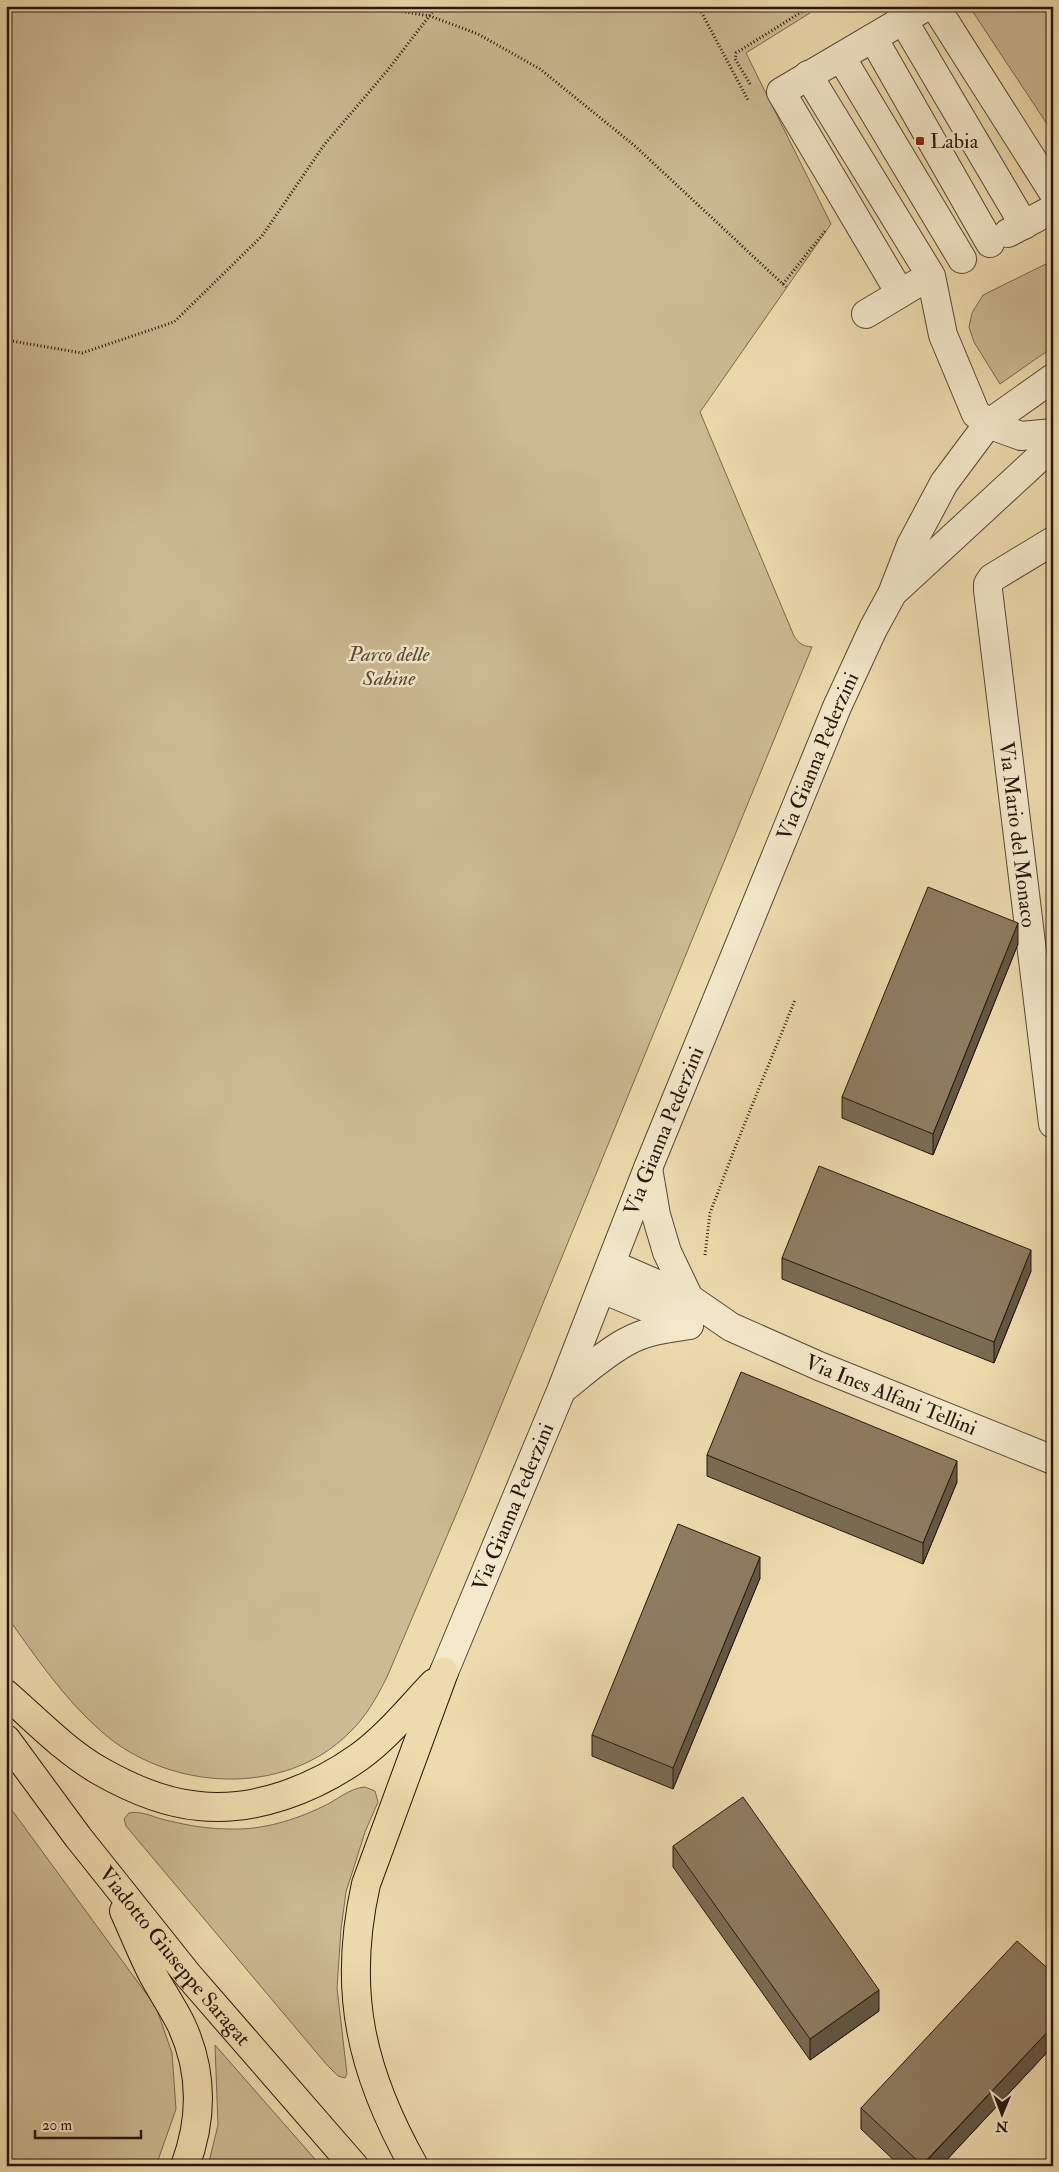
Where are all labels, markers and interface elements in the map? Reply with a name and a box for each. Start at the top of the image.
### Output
place label: Labia [930,128,979,155]
marker: Labia [914,135,926,147]
park label: Parco delle Sabine [348,641,430,692]
street label: Via Gianna Pederzini [770,668,865,844]
street label: Via Mario del Monaco [993,740,1042,929]
street label: Via Gianna Pederzini [617,1042,710,1219]
street label: Via Ines Alfani Tellini [801,1348,981,1442]
street label: Via Gianna Pederzini [466,1418,560,1595]
street label: Viadotto Giuseppe Saragat [93,1861,257,2051]
north arrow [976,2090,1026,2140]
scale bar [35,2107,141,2139]
text: 20 m [42,2116,72,2135]
text: N [995,2118,1009,2135]

